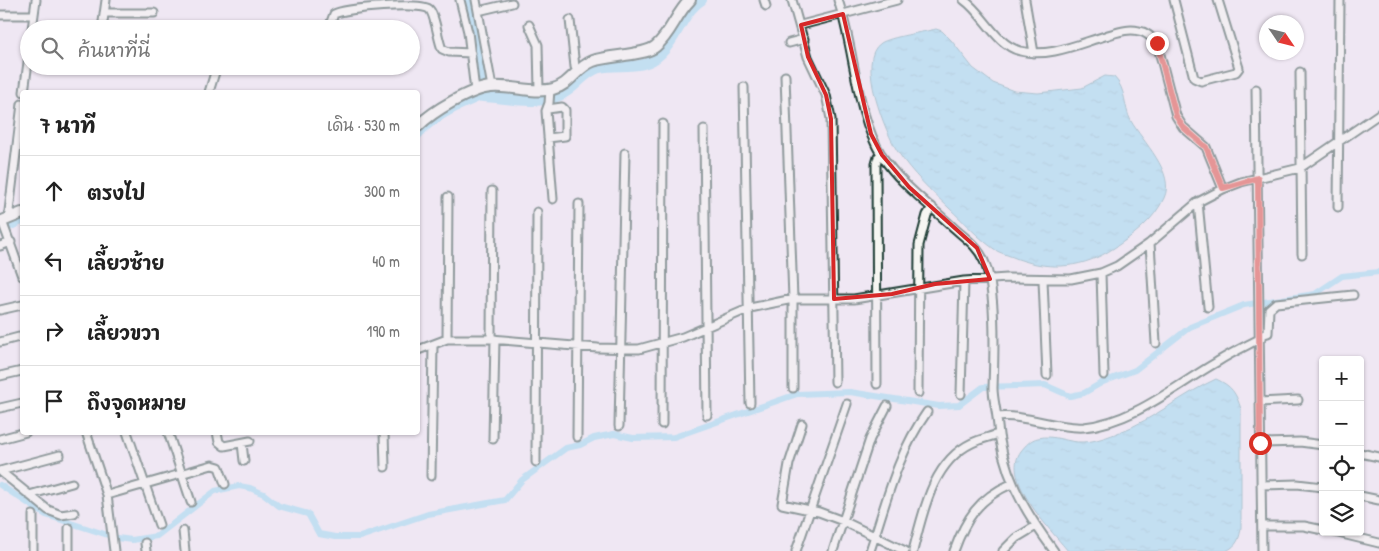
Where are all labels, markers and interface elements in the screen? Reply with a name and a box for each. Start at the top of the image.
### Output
north arrow [1259,15,1304,60]
search box [20,20,420,75]
route end [1146,32,1169,55]
icon: search [38,34,66,62]
text: ค้นหาที่นี่ [78,37,150,63]
text: 7 นาที [40,111,96,140]
text: เดิน · 530 m [327,114,400,136]
icon: ahead [40,177,68,205]
text: ตรงไป [87,180,145,206]
text: 300 m [364,180,400,202]
icon: left [40,247,68,275]
text: เลี้ยวซ้าย [87,250,164,276]
text: 40 m [372,250,400,272]
icon: right [40,317,68,345]
text: เลี้ยวขวา [87,320,160,346]
text: 190 m [367,320,400,342]
map controls [1319,356,1364,536]
button: + [1319,356,1364,401]
icon: arrive [40,387,68,415]
text: ถึงจุดหมาย [87,390,186,416]
button: − [1319,401,1364,446]
route start [1249,432,1272,455]
button: locate [1319,446,1364,491]
button: layers [1319,491,1364,536]

